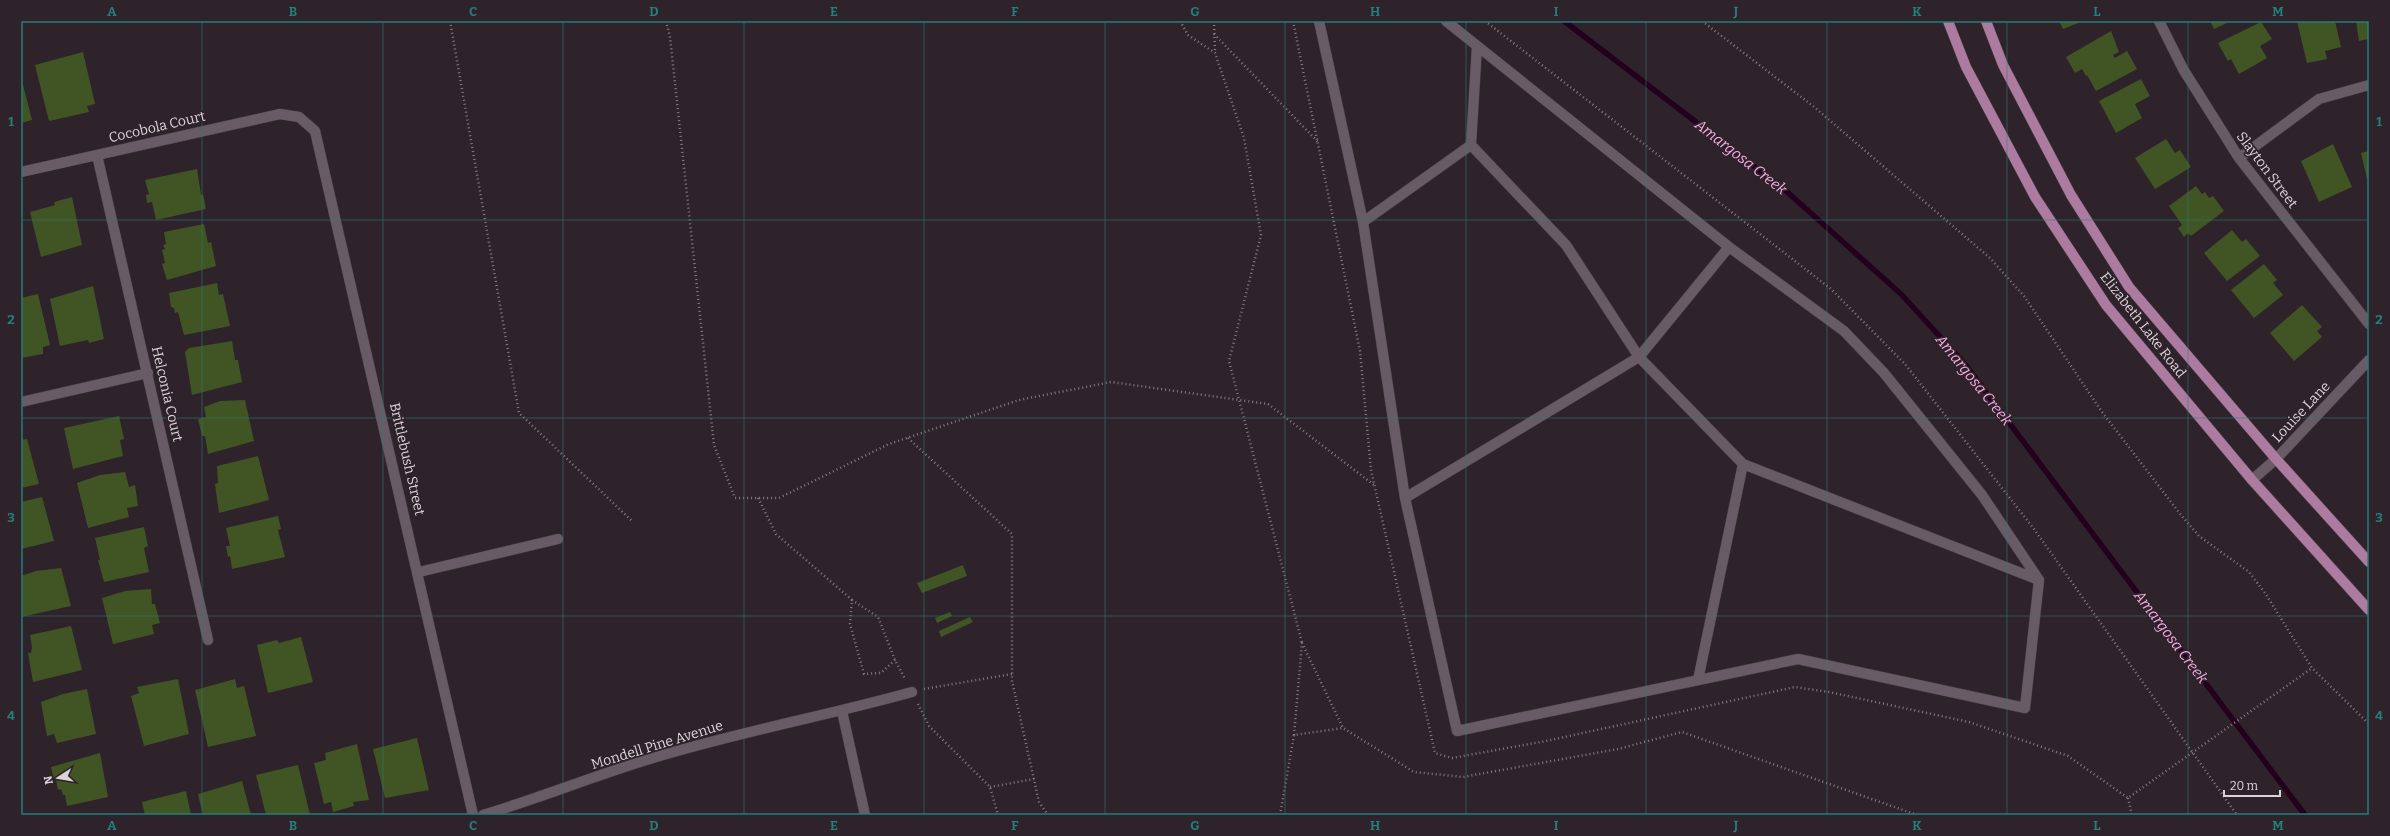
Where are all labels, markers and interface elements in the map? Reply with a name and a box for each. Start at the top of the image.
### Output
text: A [107,4,117,19]
text: B [289,4,297,19]
text: C [469,4,477,19]
text: D [649,4,659,19]
text: E [830,4,838,19]
text: F [1011,4,1019,19]
text: G [1190,4,1200,19]
text: H [1370,4,1380,19]
text: I [1554,4,1559,19]
text: J [1733,4,1739,19]
text: K [1912,4,1922,19]
text: L [2093,4,2101,19]
text: M [2272,4,2284,19]
street label: Cocobola Court [107,108,207,146]
text: 1 [8,114,14,129]
text: 1 [2376,114,2382,129]
water label: Amargosa Creek [1691,115,1791,199]
street label: Slayton Street [2233,128,2301,212]
street label: Elizabeth Lake Road [2096,269,2190,381]
text: 2 [7,312,15,327]
text: 2 [2375,312,2383,327]
water label: Amargosa Creek [1931,330,2017,430]
street label: Helconia Court [148,345,186,443]
street label: Louise Lane [2268,378,2334,446]
street label: Brittlebush Street [386,401,428,517]
text: 3 [7,510,15,525]
text: 3 [2375,510,2383,525]
water label: Amargosa Creek [2130,586,2212,688]
text: 4 [7,708,15,723]
text: 4 [2375,708,2383,723]
street label: Mondell Pine Avenue [589,717,725,773]
north arrow [38,758,78,798]
scale bar [2224,772,2280,798]
text: N [41,774,56,785]
text: 20 m [2230,779,2259,793]
text: A [107,818,117,833]
text: B [289,818,297,833]
text: C [469,818,477,833]
text: D [649,818,659,833]
text: E [830,818,838,833]
text: F [1011,818,1019,833]
text: G [1190,818,1200,833]
text: H [1370,818,1380,833]
text: I [1554,818,1559,833]
text: J [1733,818,1739,833]
text: K [1912,818,1922,833]
text: L [2093,818,2101,833]
text: M [2272,818,2284,833]

